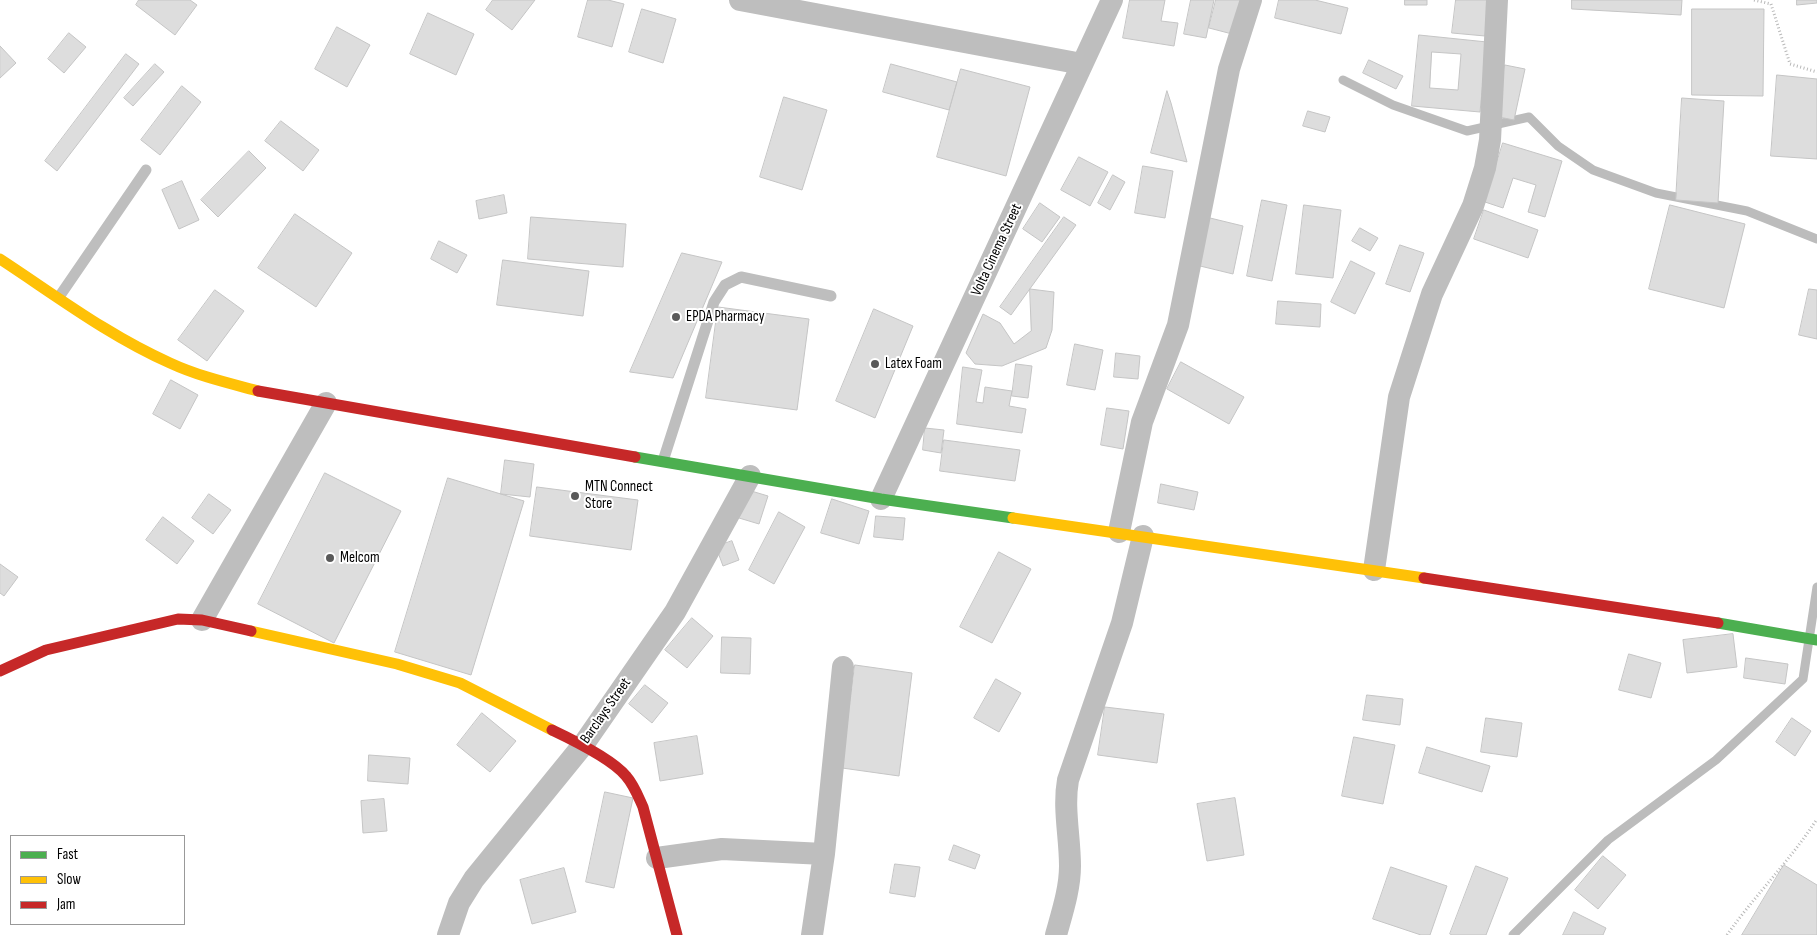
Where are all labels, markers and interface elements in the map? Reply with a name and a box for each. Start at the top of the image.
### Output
street label: Volta Cinema Street [968,201,1026,299]
place label: EPDA Pharmacy [686,308,764,326]
marker: EPDA Pharmacy [670,311,682,323]
place label: Latex Foam [885,355,942,373]
marker: Latex Foam [869,358,881,370]
place label: MTN Connect Store [585,478,653,513]
marker: MTN Connect Store [569,490,581,502]
place label: Melcom [340,549,380,567]
marker: Melcom [324,552,336,564]
street label: Barclays Street [577,675,635,747]
legend [10,835,185,925]
text: Fast [57,845,78,864]
text: Slow [57,870,81,889]
text: Jam [57,895,75,914]

